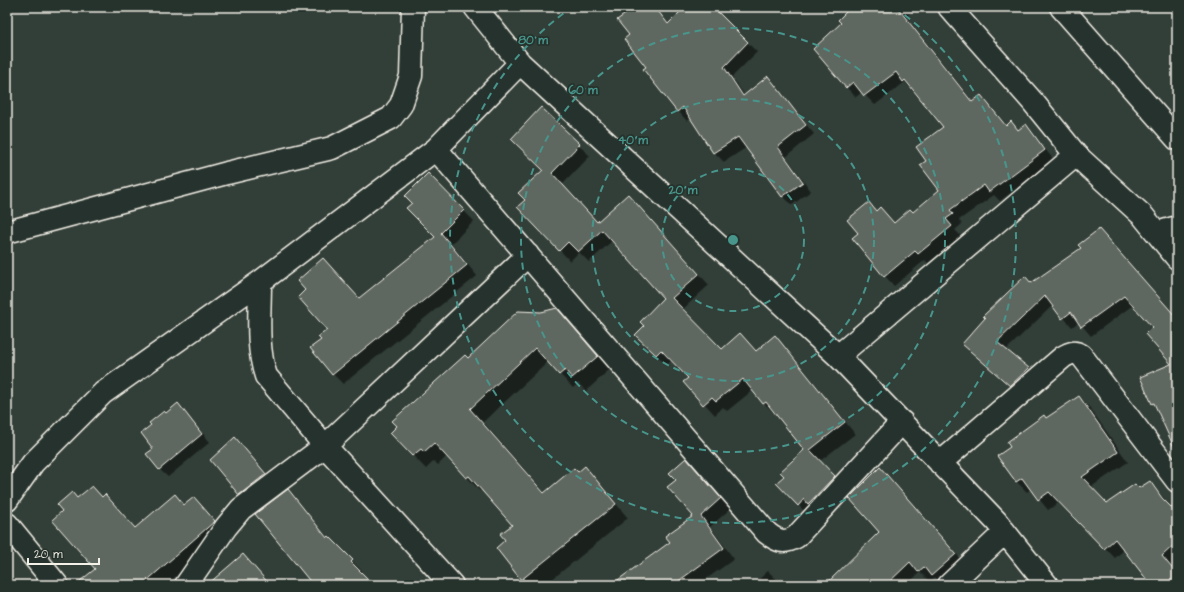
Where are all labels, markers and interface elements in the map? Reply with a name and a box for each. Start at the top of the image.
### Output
text: 80 m [518,32,548,49]
text: 60 m [568,82,598,99]
text: 40 m [618,132,649,149]
text: 20 m [668,182,698,199]
centre of rings [726,233,740,247]
scale bar [28,540,99,566]
text: 20 m [34,546,63,563]

